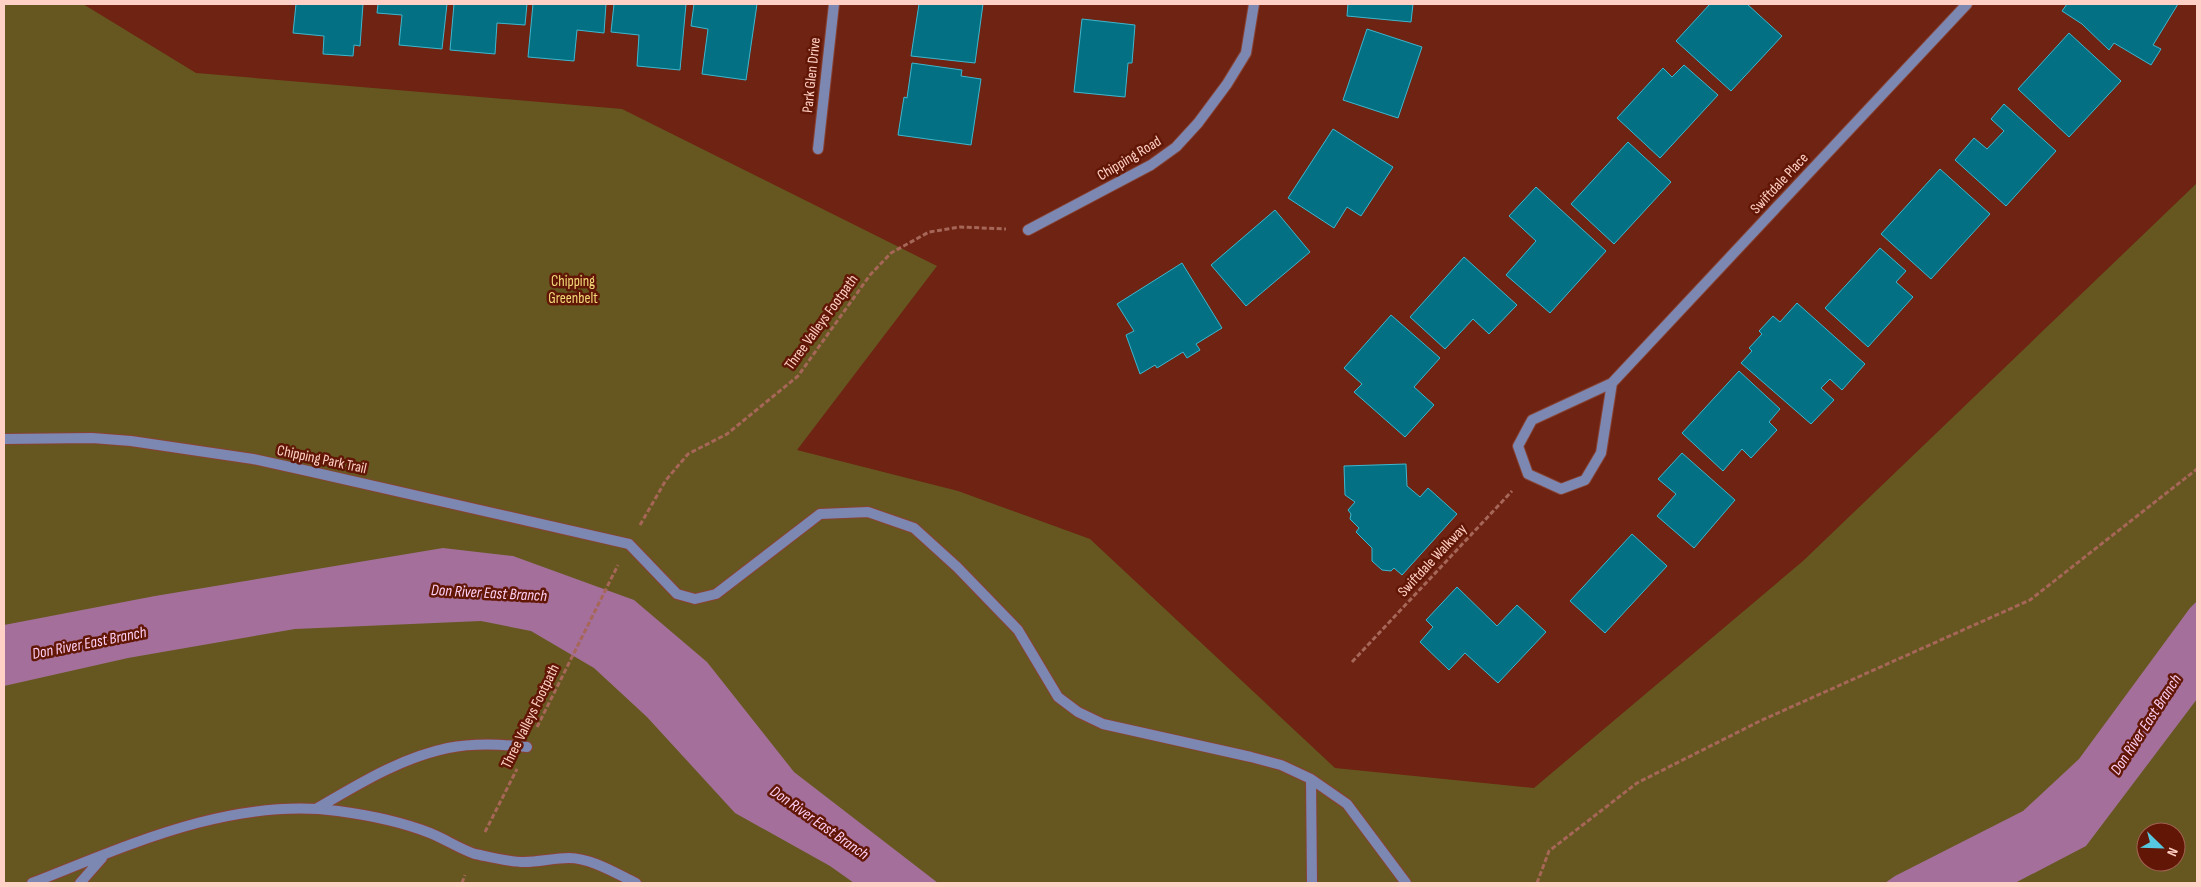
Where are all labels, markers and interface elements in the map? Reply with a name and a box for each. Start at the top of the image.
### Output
street label: Park Glen Drive [798,36,825,114]
street label: Chipping Road [1094,132,1165,185]
street label: Swiftdale Place [1746,149,1812,218]
street label: Three Valleys Footpath [780,271,862,374]
park label: Chipping Greenbelt [548,272,598,308]
street label: Chipping Park Trail [275,441,368,478]
street label: Swiftdale Walkway [1394,520,1471,601]
water label: Don River East Branch [431,581,548,606]
water label: Don River East Branch [31,623,148,664]
street label: Three Valleys Footpath [497,661,564,771]
water label: Don River East Branch [2107,671,2186,779]
water label: Don River East Branch [766,782,872,864]
north arrow [2136,822,2186,872]
text: N [2163,845,2182,859]

